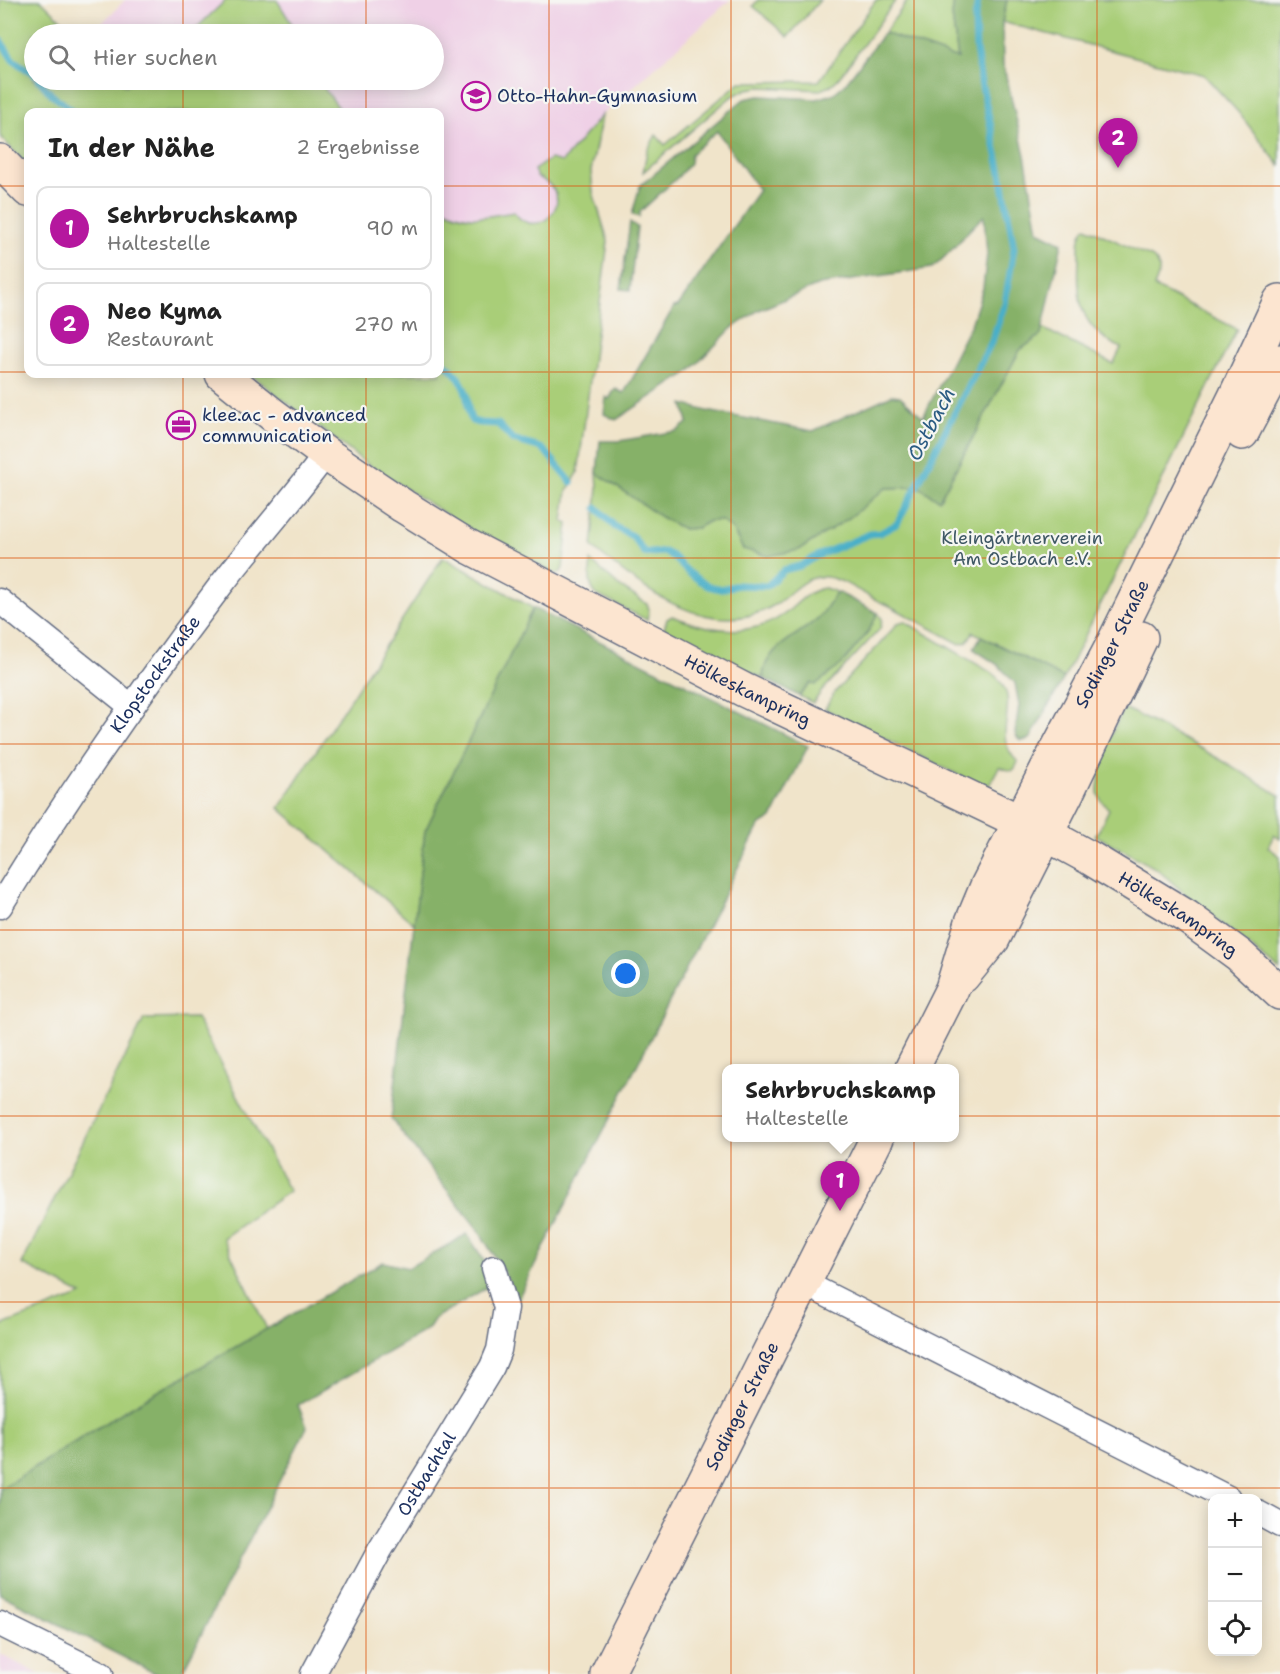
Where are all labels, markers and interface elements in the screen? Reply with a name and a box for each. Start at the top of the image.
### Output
search box [24,24,444,90]
icon: search [45,41,78,74]
text: Hier suchen [93,43,218,72]
school or university icon: Otto-Hahn-Gymnasium [460,80,492,112]
place label: Otto-Hahn-Gymnasium [497,84,697,108]
pin: 2 [1098,118,1138,168]
text: In der Nähe [48,130,215,165]
text: 2 Ergebnisse [296,134,420,160]
text: Sehrbruchskamp [107,201,298,230]
text: 1 [65,215,74,241]
text: 90 m [366,215,418,241]
text: Haltestelle [107,230,211,256]
text: Neo Kyma [107,297,222,326]
text: 2 [63,311,77,337]
text: 270 m [354,311,418,337]
text: Restaurant [107,326,214,352]
water label: Ostbach [901,383,961,465]
place label: klee.ac - advanced communication [202,403,366,448]
office icon: klee.ac - advanced communication [165,409,197,441]
park label: Kleingärtnerverein Am Ostbach e.V. [941,526,1103,571]
street label: Sodinger Straße [1069,576,1155,712]
street label: Klopstockstraße [105,611,206,738]
street label: Hölkeskampring [680,649,815,732]
street label: Hölkeskampring [1114,866,1243,962]
your location [611,959,640,988]
popup [722,1064,959,1142]
text: Sehrbruchskamp [745,1076,936,1105]
text: Haltestelle [745,1105,849,1131]
pin: 1 [820,1162,860,1211]
street label: Sodinger Straße [699,1338,784,1475]
street label: Ostbachtal [392,1427,462,1521]
map controls [1208,1494,1262,1656]
button: + [1208,1494,1262,1548]
button: − [1208,1548,1262,1602]
button: locate [1208,1602,1262,1656]

